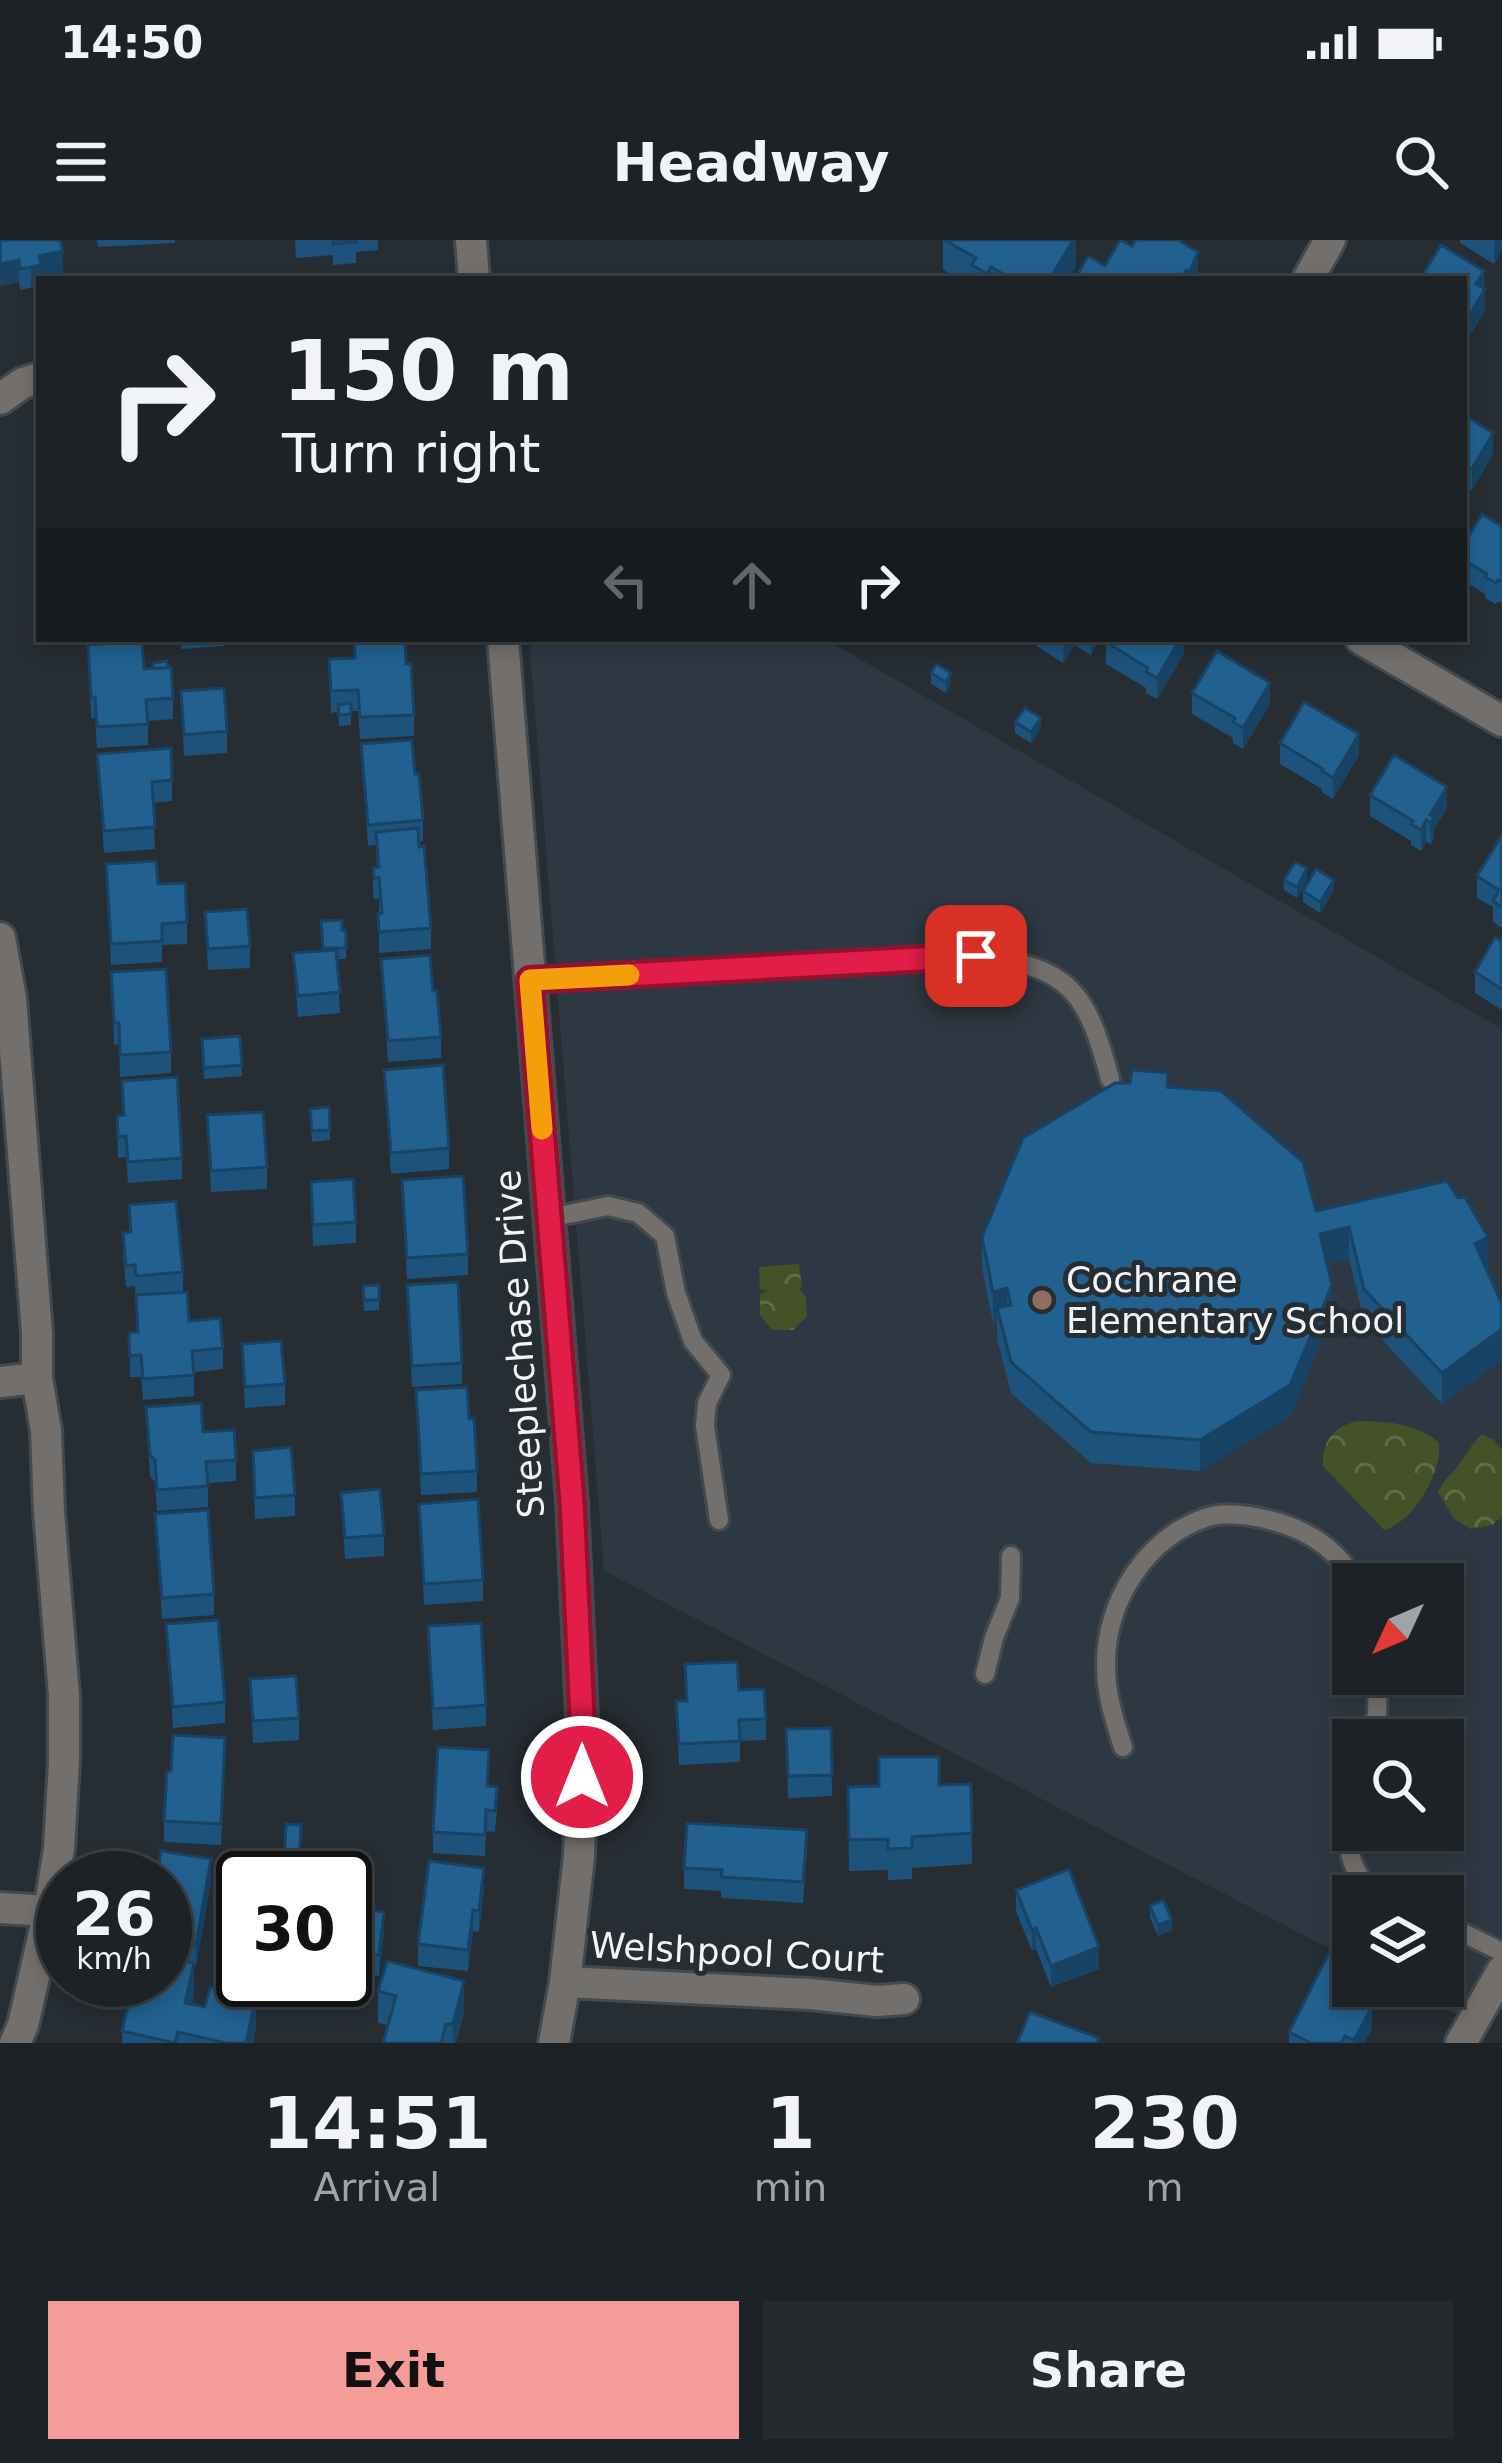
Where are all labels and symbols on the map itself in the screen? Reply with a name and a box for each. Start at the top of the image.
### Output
pin [925,905,1027,1007]
street label: Steeplechase Drive [487,1168,552,1520]
place label: Cochrane Elementary School [1066,1259,1404,1341]
marker: Cochrane Elementary School [1029,1287,1055,1313]
north arrow [1332,1563,1464,1695]
position arrow [519,1714,645,1840]
speed limit sign: 30 [216,1851,372,2007]
street label: Welshpool Court [589,1924,885,1981]

